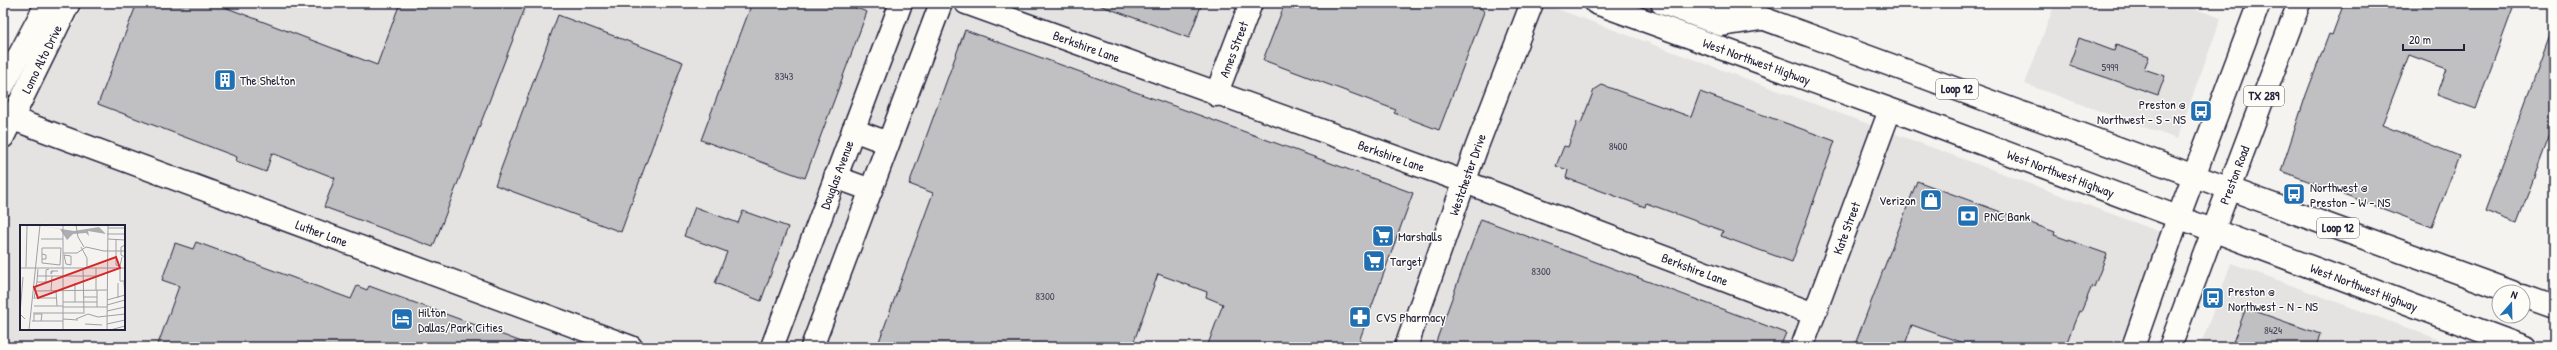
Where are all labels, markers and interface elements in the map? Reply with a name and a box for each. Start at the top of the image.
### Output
street label: Ames Street [1215,18,1252,80]
street label: Lomo Alto Drive [17,22,66,96]
street label: Berkshire Lane [1051,26,1122,66]
scale bar [2403,26,2464,52]
text: 20 m [2409,31,2431,48]
street label: West Northwest Highway [1700,33,1814,89]
house number: 5999 [2102,60,2118,74]
building icon: The Shelton [212,67,238,93]
house number: 8343 [775,69,793,83]
place label: The Shelton [240,71,295,89]
road number: Loop 12 [1936,79,1978,99]
road number: TX 289 [2244,86,2284,106]
place label: Preston @ Northwest - S - NS [2097,95,2186,128]
bus stop icon: Preston @ Northwest - S - NS [2188,98,2214,124]
street label: Westchester Drive [1444,131,1490,218]
street label: Berkshire Lane [1356,135,1427,176]
street label: Douglas Avenue [816,138,858,212]
house number: 8400 [1609,139,1627,153]
street label: Preston Road [2215,143,2253,207]
street label: West Northwest Highway [2005,145,2118,202]
place label: Northwest @ Preston - W - NS [2310,178,2390,211]
bus stop icon: Northwest @ Preston - W - NS [2281,181,2307,207]
shop icon: Verizon [1918,187,1944,213]
place label: Verizon [1879,191,1916,209]
street label: Kate Street [1828,199,1864,257]
bank icon: PNC Bank [1955,203,1981,229]
place label: PNC Bank [1984,207,2031,225]
street label: Luther Lane [293,215,350,251]
road number: Loop 12 [2317,218,2359,238]
supermarket icon: Marshalls [1370,223,1396,249]
inset map [20,225,125,330]
place label: Marshalls [1398,227,1442,245]
supermarket icon: Target [1361,248,1387,274]
street label: Berkshire Lane [1659,248,1731,290]
place label: Target [1390,252,1422,270]
street label: West Northwest Highway [2308,259,2421,316]
house number: 8300 [1531,264,1551,278]
place label: Preston @ Northwest - N - NS [2228,282,2318,315]
north arrow [2491,284,2531,324]
bus stop icon: Preston @ Northwest - N - NS [2200,285,2226,311]
text: N [2509,287,2520,302]
house number: 8300 [1035,289,1055,303]
place label: Hilton Dallas/Park Cities [418,303,503,336]
pharmacy icon: CVS Pharmacy [1347,304,1373,330]
hotel icon: Hilton Dallas/Park Cities [389,306,415,332]
place label: CVS Pharmacy [1376,308,1446,326]
house number: 8424 [2264,323,2282,337]

